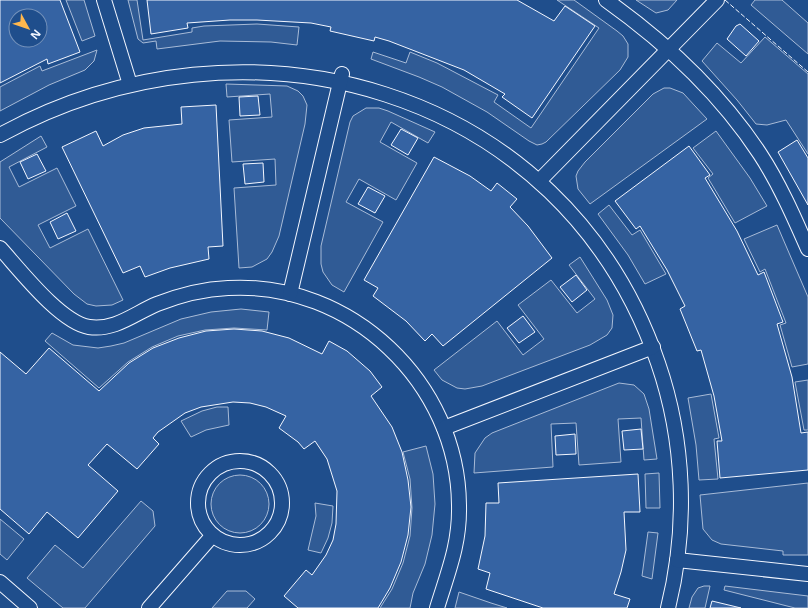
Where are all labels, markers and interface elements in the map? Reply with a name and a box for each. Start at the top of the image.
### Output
north arrow [8,8,48,48]
text: N [27,26,45,43]

